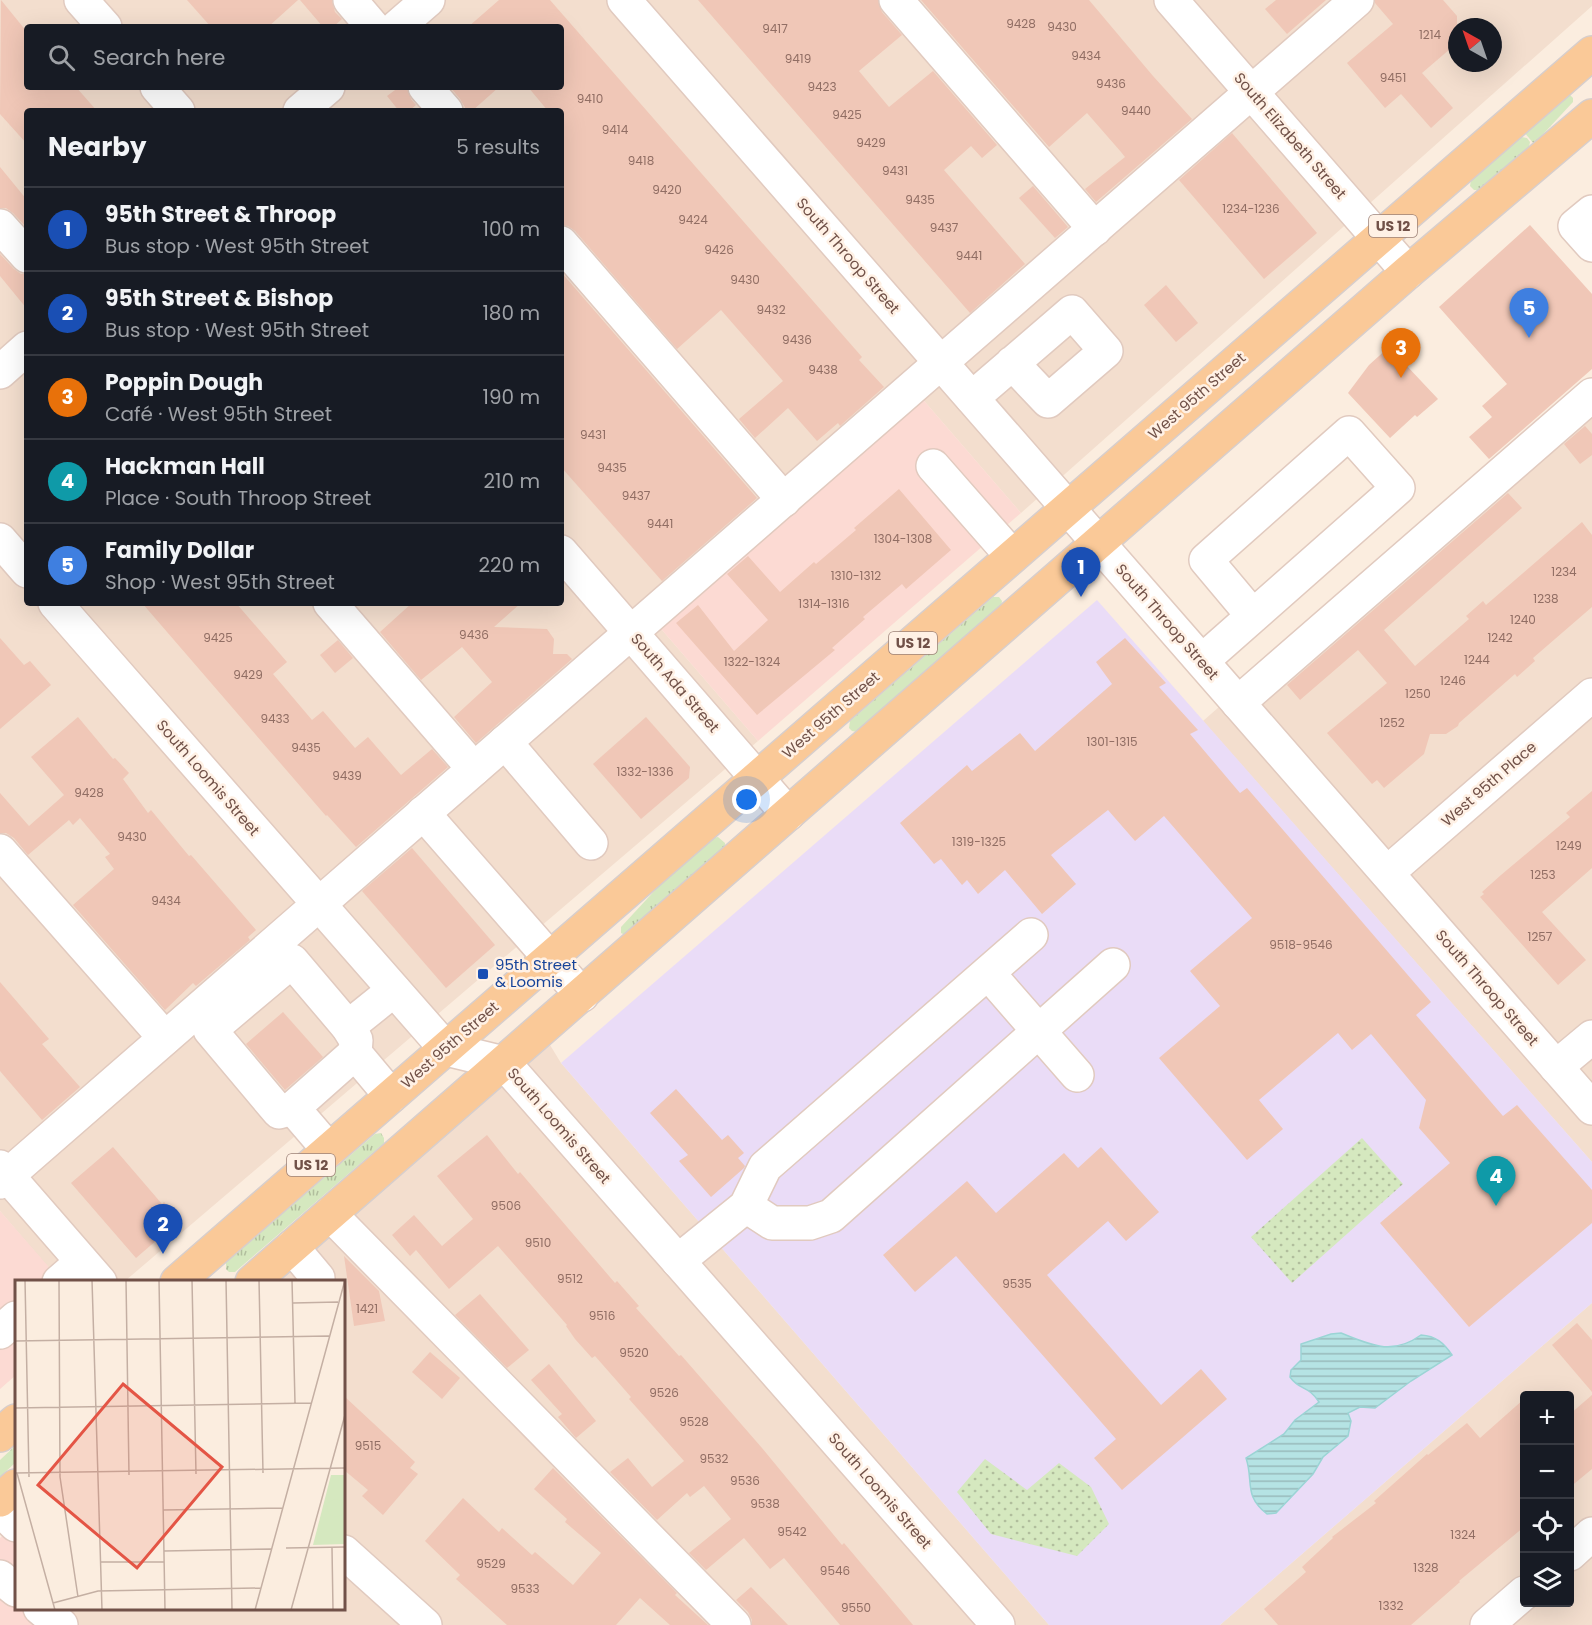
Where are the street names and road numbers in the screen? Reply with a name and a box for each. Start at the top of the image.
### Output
street label: South Elizabeth Street [1229,68,1351,204]
street label: South Throop Street [792,193,905,318]
road number: US 12 [1369,215,1417,237]
street label: West 95th Street [1143,347,1250,444]
street label: South Throop Street [1111,559,1224,684]
street label: South Ada Street [626,628,724,737]
road number: US 12 [889,632,937,654]
street label: West 95th Street [777,666,884,763]
street label: South Loomis Street [152,715,265,840]
street label: West 95th Place [1436,736,1541,831]
street label: South Throop Street [1431,925,1544,1050]
street label: West 95th Street [396,996,503,1093]
street label: South Loomis Street [503,1063,616,1188]
road number: US 12 [287,1154,335,1176]
street label: South Loomis Street [824,1428,937,1553]

